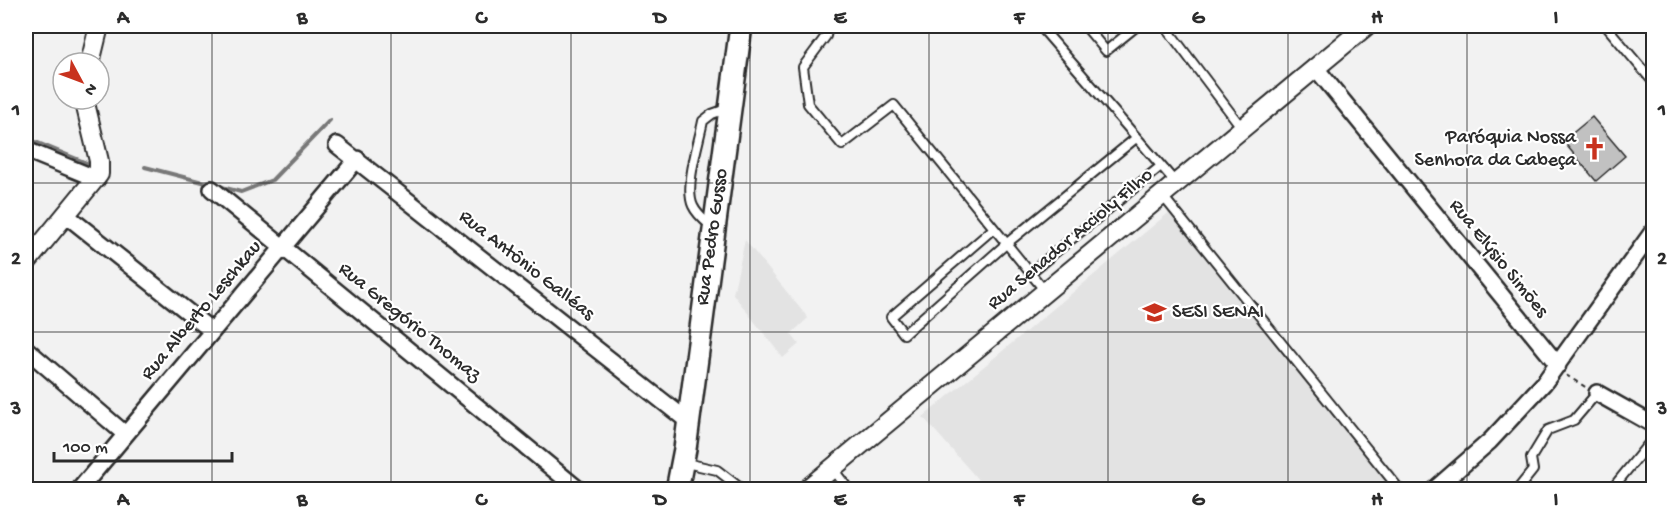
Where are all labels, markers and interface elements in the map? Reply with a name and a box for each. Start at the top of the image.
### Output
text: A [116,8,131,31]
text: B [296,8,308,31]
text: C [475,8,489,31]
text: D [651,8,667,31]
text: E [834,8,848,31]
text: F [1013,8,1026,31]
text: G [1192,8,1206,31]
text: H [1371,8,1383,31]
text: I [1554,8,1559,31]
north arrow [51,51,111,111]
text: N [79,78,100,99]
text: 1 [11,100,20,123]
text: 1 [1657,100,1666,123]
place label: Paróquia Nossa Senhora da Cabeça [1415,127,1577,173]
church icon: Paróquia Nossa Senhora da Cabeça [1581,136,1607,162]
street label: Rua Senador Accioly Filho [984,164,1158,316]
street label: Rua Pedro Gusso [692,167,734,307]
street label: Rua Elýsio Simões [1443,195,1553,323]
street label: Rua Antônio Galléas [454,206,599,326]
street label: Rua Alberto Leschkau [137,236,267,385]
text: 2 [11,249,21,272]
text: 2 [1657,249,1667,272]
street label: Rua Gregório Thomaz [333,258,486,388]
school or university icon: SESI SENAI [1141,300,1167,326]
place label: SESI SENAI [1172,302,1264,325]
text: 3 [10,399,21,422]
text: 3 [1656,399,1667,422]
scale bar [54,425,232,463]
text: 100 m [62,438,108,459]
text: A [116,490,131,513]
text: B [296,490,308,513]
text: C [475,490,489,513]
text: D [651,490,667,513]
text: E [834,490,848,513]
text: F [1013,490,1026,513]
text: G [1192,490,1206,513]
text: H [1371,490,1383,513]
text: I [1554,490,1559,513]

